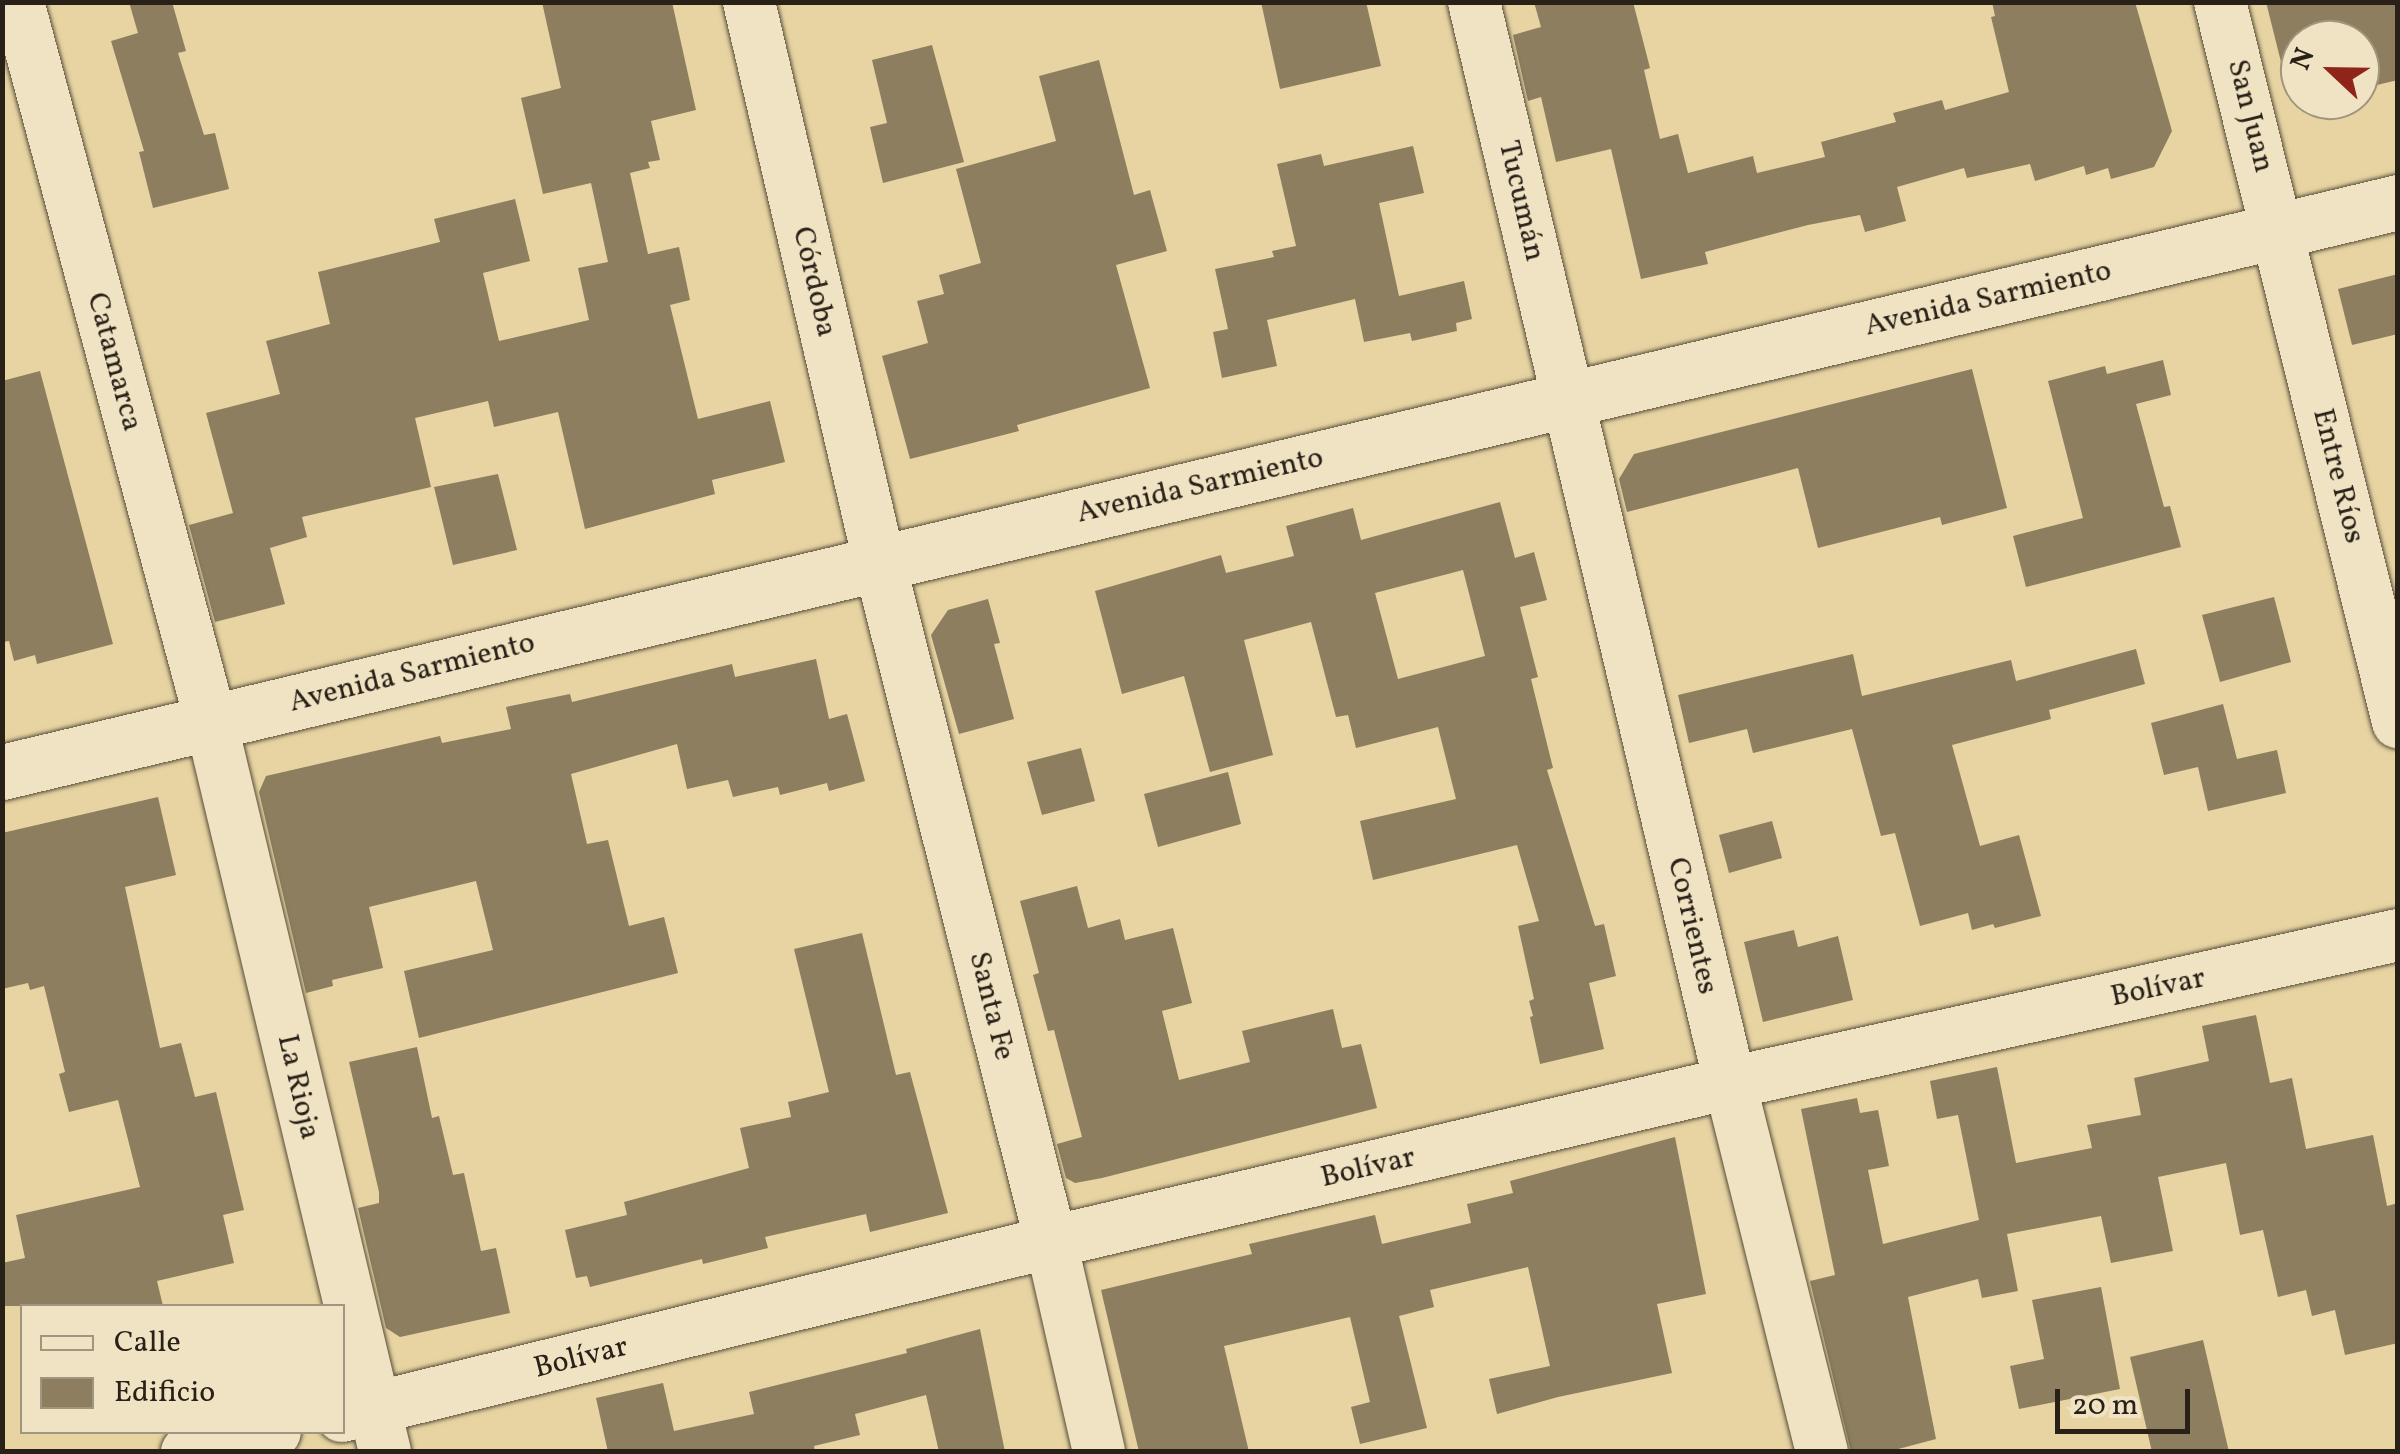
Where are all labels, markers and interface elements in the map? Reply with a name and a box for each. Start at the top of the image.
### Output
north arrow [2280,20,2380,120]
text: N [2282,43,2325,76]
street label: San Juan [2219,56,2281,176]
street label: Tucumán [1490,137,1552,265]
street label: Córdoba [784,223,844,341]
street label: Avenida Sarmiento [1861,253,2115,345]
street label: Catamarca [78,289,150,435]
street label: Entre Ríos [2304,405,2372,547]
street label: Avenida Sarmiento [1073,440,1327,532]
street label: Avenida Sarmiento [285,625,539,721]
street label: Corrientes [1659,854,1725,998]
street label: Santa Fe [960,948,1022,1064]
street label: Bolívar [2107,960,2209,1016]
street label: La Rioja [268,1031,328,1143]
street label: Bolívar [1317,1140,1419,1196]
legend [20,1304,345,1434]
text: Calle [114,1322,181,1364]
street label: Bolívar [530,1329,632,1387]
scale bar [2060,1369,2195,1431]
text: Edificio [114,1372,215,1414]
text: 20 m [2072,1385,2138,1427]

